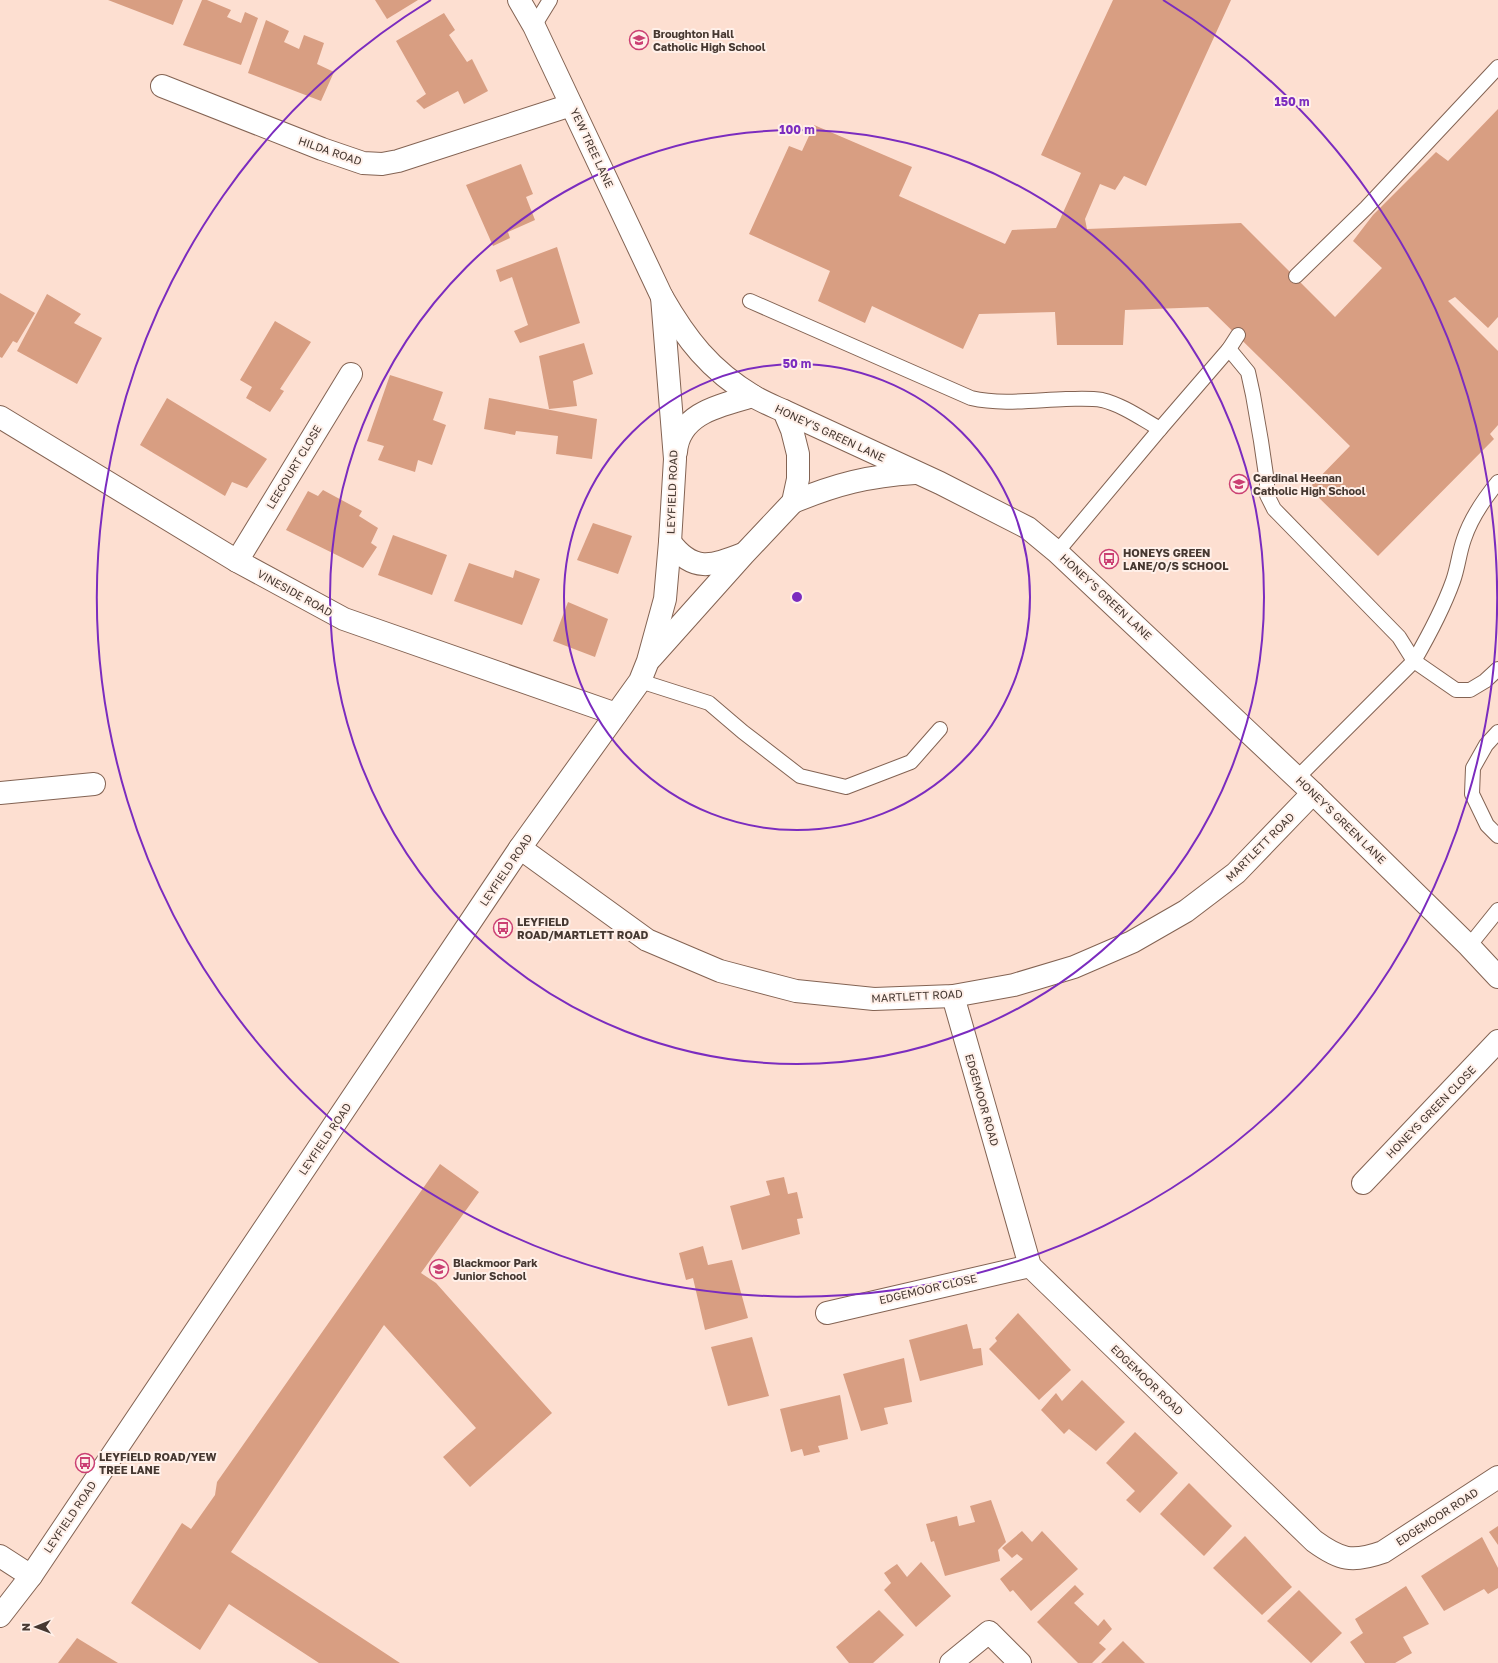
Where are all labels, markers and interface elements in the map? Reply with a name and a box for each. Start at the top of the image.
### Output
place label: Broughton Hall Catholic High School [653,27,766,53]
school or university icon: Broughton Hall Catholic High School [628,29,650,51]
text: 150 m [1275,94,1309,109]
street label: YEW TREE LANE [568,106,617,190]
text: 100 m [779,122,815,137]
street label: HILDA ROAD [297,134,364,168]
text: 50 m [783,356,811,371]
street label: HONEY'S GREEN LANE [773,401,888,464]
street label: LEECOURT CLOSE [263,422,324,511]
street label: LEYFIELD ROAD [664,449,679,534]
place label: Cardinal Heenan Catholic High School [1253,471,1366,497]
school or university icon: Cardinal Heenan Catholic High School [1228,473,1250,495]
place label: HONEYS GREEN LANE/O/S SCHOOL [1123,546,1229,572]
bus stop icon: HONEYS GREEN LANE/O/S SCHOOL [1098,548,1120,570]
street label: HONEY'S GREEN LANE [1058,551,1155,643]
street label: VINESIDE ROAD [255,567,335,619]
centre of rings [790,590,804,604]
street label: HONEY'S GREEN LANE [1294,773,1389,866]
street label: MARTLETT ROAD [1223,810,1297,884]
street label: LEYFIELD ROAD [477,831,535,908]
place label: LEYFIELD ROAD/MARTLETT ROAD [517,915,649,941]
bus stop icon: LEYFIELD ROAD/MARTLETT ROAD [492,917,514,939]
street label: MARTLETT ROAD [871,987,963,1004]
street label: EDGEMOOR ROAD [963,1052,1002,1148]
street label: HONEYS GREEN CLOSE [1383,1063,1478,1161]
street label: LEYFIELD ROAD [296,1100,354,1177]
place label: Blackmoor Park Junior School [453,1256,538,1282]
school or university icon: Blackmoor Park Junior School [428,1258,450,1280]
street label: EDGEMOOR CLOSE [878,1271,978,1306]
street label: EDGEMOOR ROAD [1109,1342,1186,1418]
place label: LEYFIELD ROAD/YEW TREE LANE [99,1450,217,1476]
bus stop icon: LEYFIELD ROAD/YEW TREE LANE [74,1452,96,1474]
street label: LEYFIELD ROAD [41,1478,99,1555]
street label: EDGEMOOR ROAD [1393,1485,1480,1548]
north arrow [16,1607,56,1647]
text: N [19,1623,32,1631]

